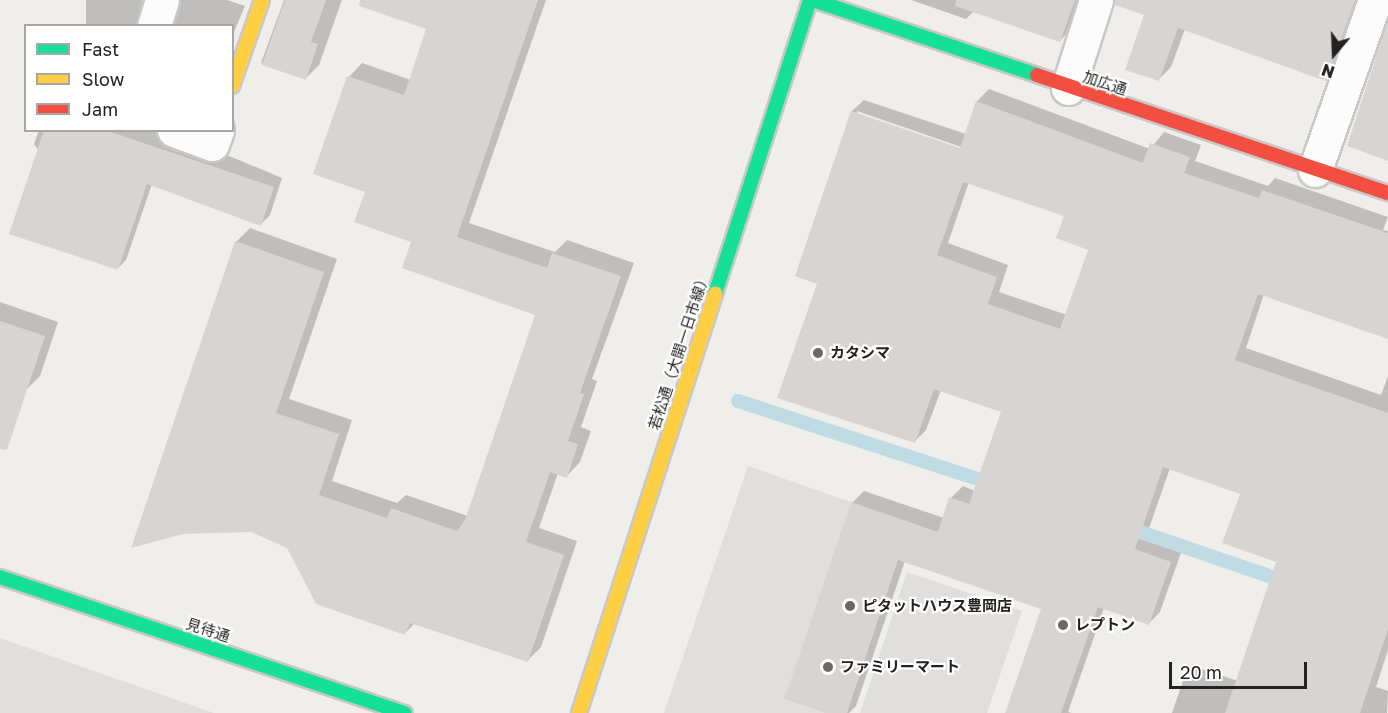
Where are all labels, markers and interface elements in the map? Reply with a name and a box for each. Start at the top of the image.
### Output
legend [24,24,234,132]
north arrow [1304,24,1364,84]
text: Fast [82,38,119,60]
text: N [1319,60,1337,82]
street label: 加広通 [1081,67,1129,99]
text: Slow [82,68,124,90]
text: Jam [82,98,118,120]
street label: 若松通（大開一日市線） [645,270,713,432]
place label: カタシマ [830,344,890,362]
marker: カタシマ [811,346,825,360]
place label: ピタットハウス豊岡店 [862,597,1012,615]
marker: ピタットハウス豊岡店 [843,599,857,613]
street label: 見待通 [184,614,232,646]
place label: レプトン [1075,616,1135,634]
marker: レプトン [1056,618,1070,632]
scale bar [1172,650,1310,688]
place label: ファミリーマート [840,658,960,676]
marker: ファミリーマート [821,660,835,674]
text: 20 m [1180,661,1222,683]

